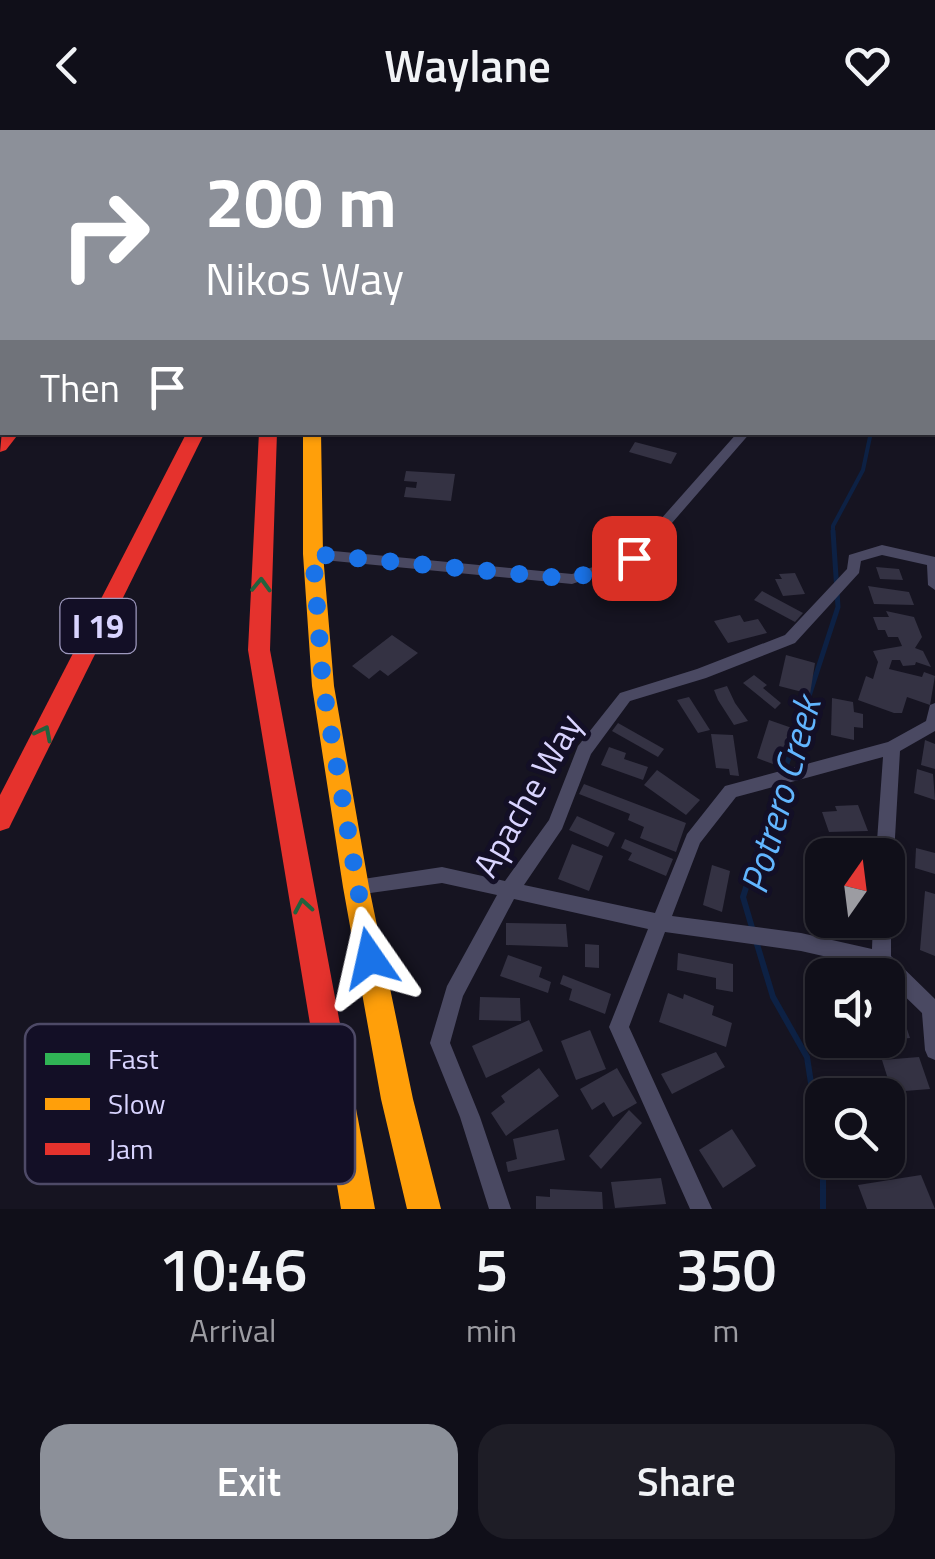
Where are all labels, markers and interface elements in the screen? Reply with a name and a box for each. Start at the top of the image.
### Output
text: Waylane [384,31,551,99]
icon: back [40,38,95,93]
icon: heart [840,38,895,93]
text: 200 m [205,148,397,254]
icon: right [40,170,170,300]
text: Nikos Way [205,244,404,312]
text: Then [40,359,120,417]
icon: arrive [140,360,195,415]
pin [592,516,677,601]
icon: arrive [607,531,662,586]
one-way arrow [250,577,271,593]
road number: I 19 [61,599,136,653]
water label: Potrero Creek [724,686,837,900]
street label: Apache Way [458,703,596,887]
one-way arrow [32,725,52,743]
north arrow [805,838,905,938]
map controls [805,838,905,1178]
one-way arrow [293,898,314,915]
position arrow [318,906,422,1010]
button: sound [805,958,905,1058]
legend [25,1024,355,1184]
text: Fast [108,1037,159,1080]
button: search [805,1078,905,1178]
text: Slow [108,1082,166,1125]
text: Jam [108,1127,154,1170]
text: 10:46 [159,1223,307,1314]
text: 5 [475,1223,508,1314]
text: 350 [676,1223,776,1314]
text: Arrival [190,1306,276,1354]
text: min [466,1306,517,1354]
text: m [713,1306,739,1354]
button: Exit [40,1424,458,1539]
button: Share [478,1424,895,1539]

